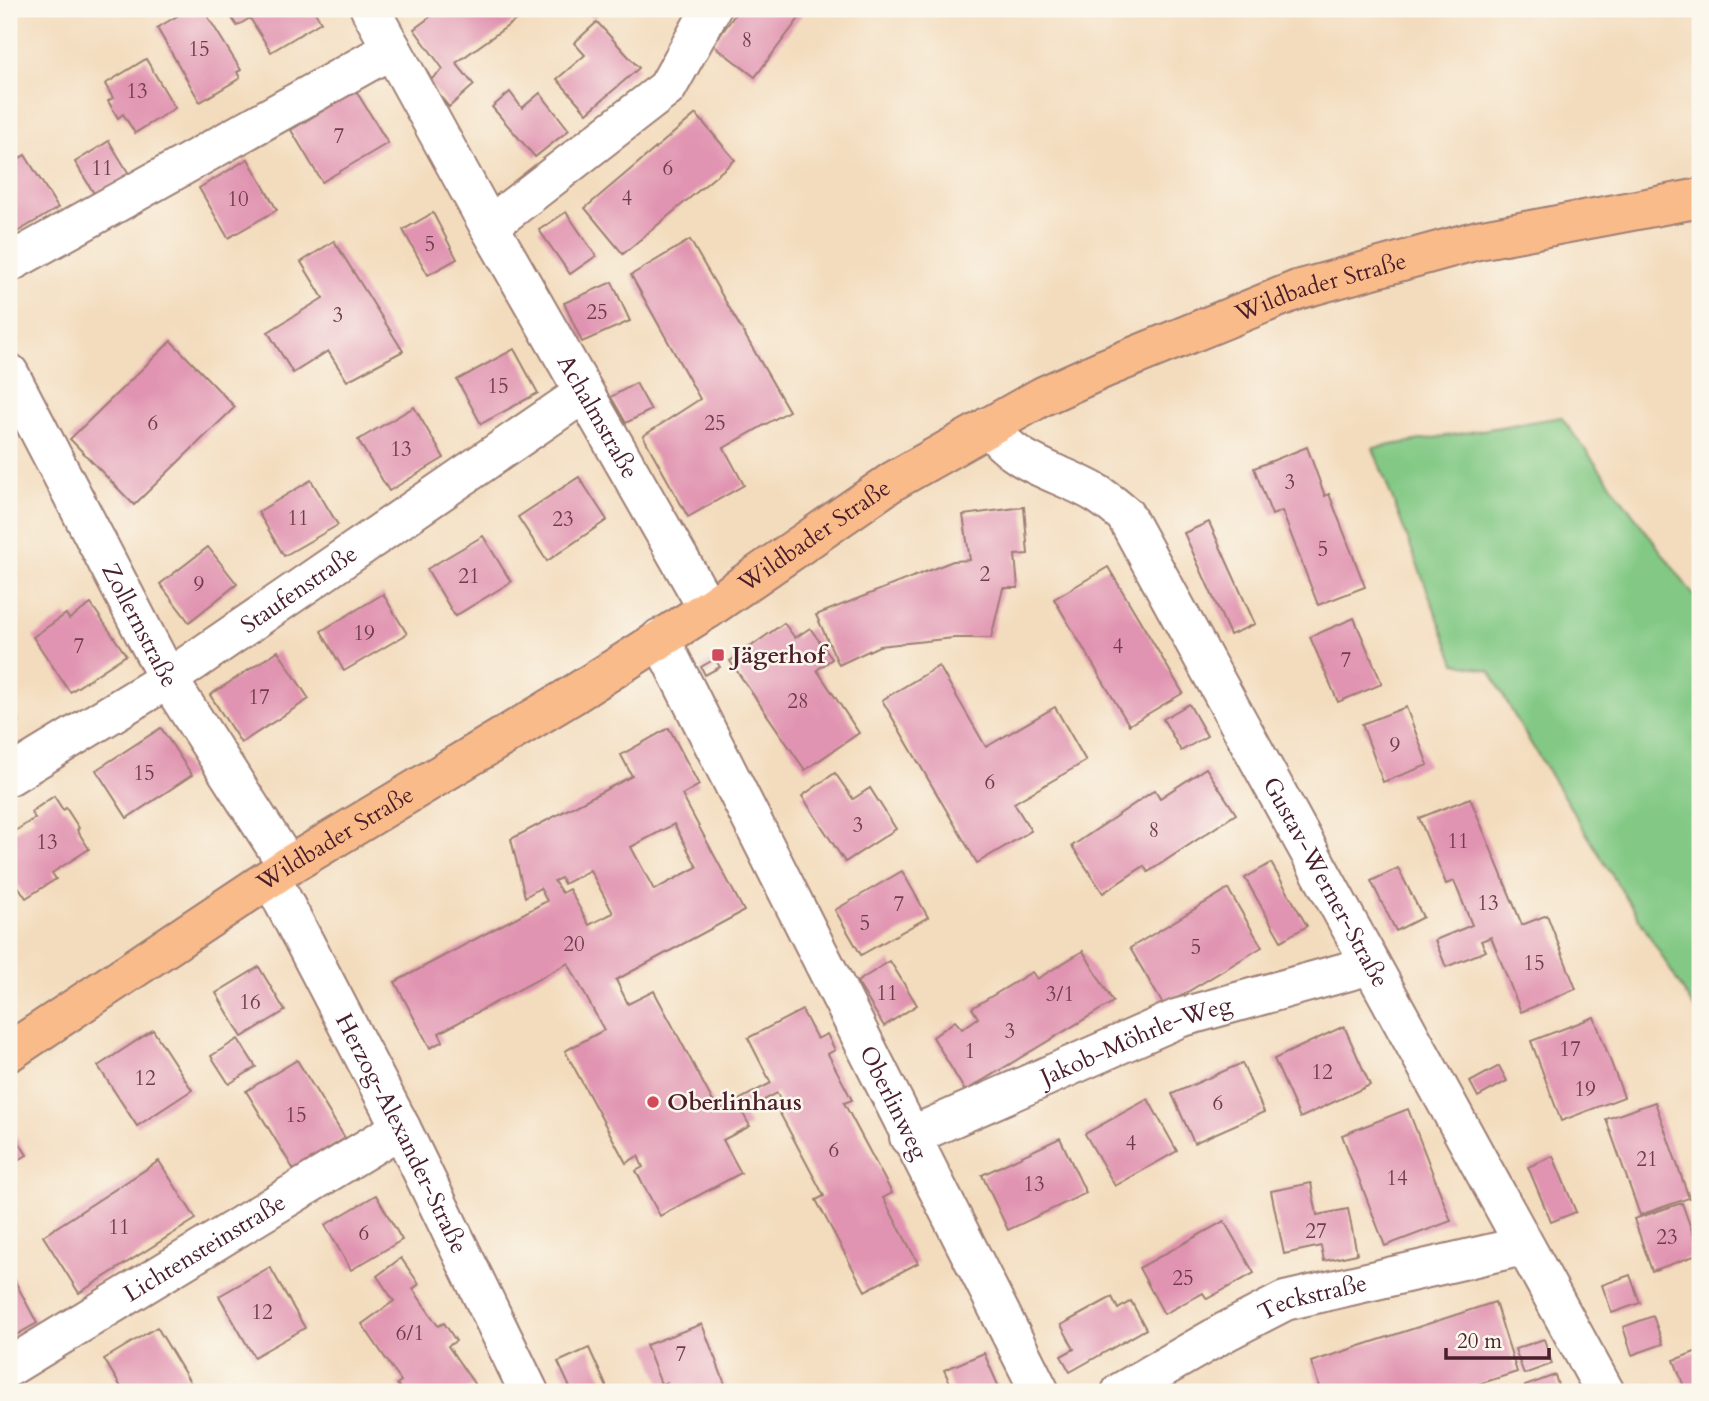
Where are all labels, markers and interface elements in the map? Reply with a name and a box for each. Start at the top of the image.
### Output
house number: 8 [742,26,752,55]
house number: 15 [188,35,210,64]
house number: 13 [126,77,148,106]
house number: 7 [334,122,345,151]
house number: 11 [91,154,113,183]
house number: 6 [663,154,673,183]
house number: 4 [622,184,633,213]
house number: 10 [227,185,249,214]
house number: 5 [425,230,435,259]
street label: Wildbader Straße [1229,245,1410,331]
house number: 25 [586,298,608,327]
house number: 3 [333,301,343,330]
street label: Achalmstraße [549,349,646,485]
house number: 15 [487,372,509,401]
house number: 6 [148,409,158,438]
house number: 25 [704,409,726,438]
house number: 13 [390,435,412,464]
house number: 3 [1285,468,1295,497]
street label: Wildbader Straße [731,472,897,601]
house number: 11 [287,504,309,533]
house number: 23 [552,505,574,534]
house number: 5 [1318,535,1328,564]
street label: Staufenstraße [234,538,364,641]
street label: Zollernstraße [94,557,185,694]
house number: 2 [980,560,991,589]
house number: 21 [458,562,480,591]
house number: 9 [194,570,205,599]
house number: 19 [353,619,375,648]
house number: 7 [74,632,85,661]
house number: 4 [1113,632,1124,661]
place label: Jägerhof [729,639,829,672]
house number: 7 [1341,646,1352,675]
marker: Jägerhof [710,647,726,663]
house number: 17 [248,683,270,712]
house number: 28 [787,687,809,716]
house number: 9 [1390,731,1401,760]
house number: 15 [133,759,155,788]
house number: 6 [985,768,995,797]
street label: Gustav-Werner-Straße [1255,771,1396,993]
street label: Wildbader Straße [250,778,420,900]
house number: 3 [853,811,863,840]
house number: 8 [1149,816,1159,845]
house number: 11 [1447,827,1469,856]
house number: 13 [36,828,58,857]
house number: 13 [1477,889,1499,918]
house number: 7 [894,890,905,919]
house number: 5 [860,909,870,938]
house number: 20 [563,930,585,959]
house number: 5 [1191,933,1201,962]
house number: 15 [1523,949,1545,978]
house number: 11 [876,979,898,1008]
house number: 3/1 [1046,980,1074,1009]
house number: 16 [239,988,261,1017]
street label: Jakob-Möhrle-Weg [1032,988,1236,1095]
street label: Herzog-Alexander-Straße [327,1008,475,1259]
house number: 3 [1005,1017,1015,1046]
house number: 17 [1559,1035,1581,1064]
house number: 1 [965,1037,975,1066]
street label: Oberlinweg [851,1040,936,1166]
house number: 12 [1311,1058,1333,1087]
house number: 12 [134,1064,156,1093]
house number: 19 [1574,1075,1596,1104]
place label: Oberlinhaus [667,1086,802,1119]
house number: 6 [1213,1089,1223,1118]
marker: Oberlinhaus [645,1094,661,1110]
house number: 15 [285,1101,307,1130]
house number: 4 [1126,1129,1137,1158]
house number: 6 [829,1136,839,1165]
house number: 21 [1636,1145,1658,1174]
house number: 14 [1386,1164,1408,1193]
house number: 13 [1023,1170,1045,1199]
street label: Lichtensteinstraße [117,1186,292,1310]
house number: 11 [108,1213,130,1242]
house number: 27 [1305,1217,1327,1246]
house number: 6 [359,1219,369,1248]
house number: 23 [1656,1223,1678,1252]
house number: 25 [1172,1264,1194,1293]
street label: Teckstraße [1252,1267,1370,1329]
house number: 12 [251,1298,273,1327]
scale bar [1446,1317,1550,1361]
house number: 6/1 [396,1319,424,1348]
text: 20 m [1457,1327,1502,1356]
house number: 7 [676,1340,687,1369]

